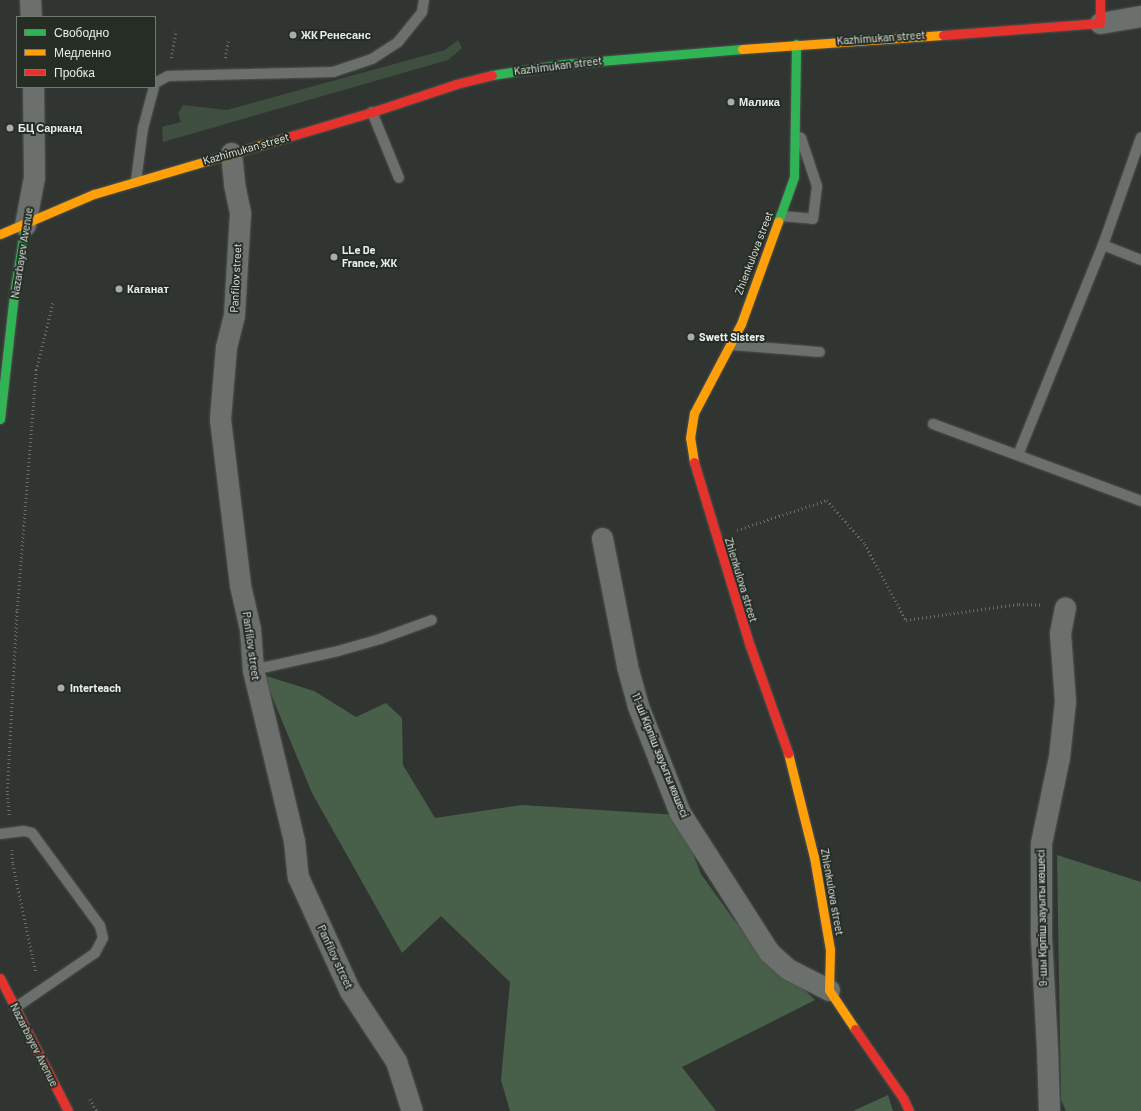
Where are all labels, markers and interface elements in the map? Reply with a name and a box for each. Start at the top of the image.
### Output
legend [16,16,156,88]
text: Свободно [54,25,109,39]
place label: ЖК Ренесанс [301,28,371,42]
street label: Kazhimukan street [836,28,926,48]
marker: ЖК Ренесанс [288,30,298,40]
text: Медленно [54,45,111,59]
street label: Kazhimukan street [513,54,603,78]
text: Пробка [54,65,95,79]
place label: Малика [739,95,780,109]
marker: Малика [726,97,736,107]
place label: БЦ Сарканд [18,121,82,135]
marker: БЦ Сарканд [5,123,15,133]
street label: Kazhimukan street [201,130,291,168]
street label: Nazarbayev Avenue [8,206,36,300]
street label: Zhienkulova street [732,210,776,296]
street label: Panfilov street [228,243,244,313]
place label: LLe De France, ЖК [342,244,397,270]
marker: LLe De France, ЖК [329,252,339,262]
place label: Каганат [127,282,169,296]
marker: Каганат [114,284,124,294]
place label: Swett Sisters [699,330,765,344]
marker: Swett Sisters [686,332,696,342]
street label: Zhienkulova street [722,536,760,624]
street label: Panfilov street [240,611,262,681]
place label: Interteach [70,681,121,695]
marker: Interteach [55,682,67,694]
street label: 11-ші Кірпіш зауыты көшесі [629,691,691,819]
street label: Zhienkulova street [818,847,846,937]
street label: 9-шы Кірпіш зауыты көшесі [1034,849,1050,987]
street label: Panfilov street [314,923,356,991]
street label: Nazarbayev Avenue [7,1001,61,1089]

